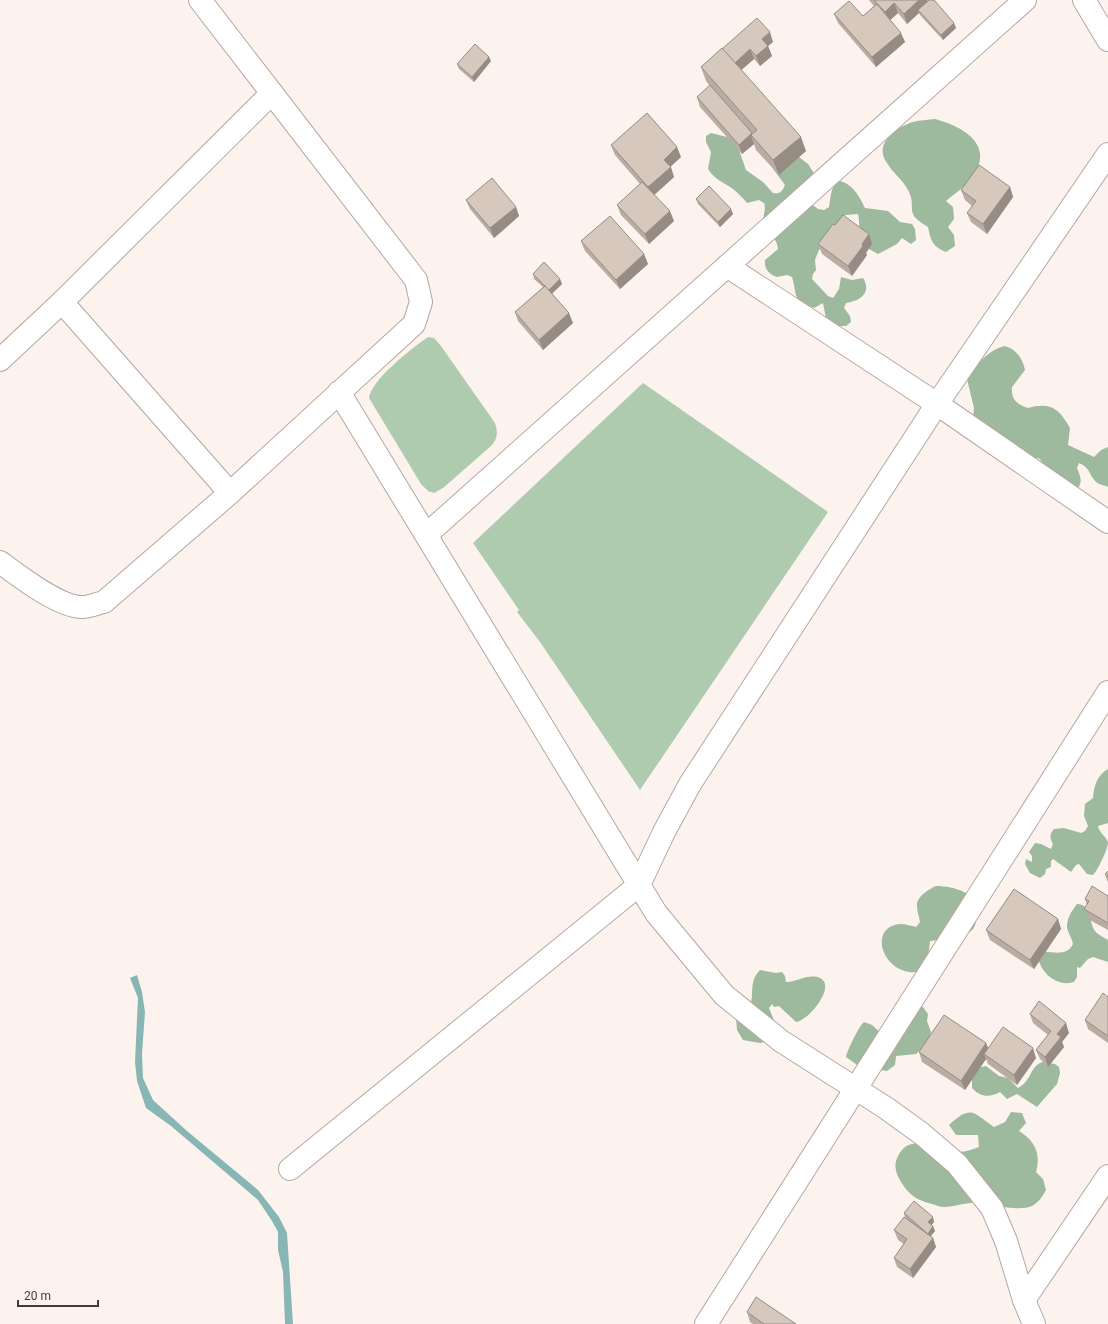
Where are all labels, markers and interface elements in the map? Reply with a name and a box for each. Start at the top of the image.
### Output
scale bar [18,1282,98,1308]
text: 20 m [24,1289,51,1303]

